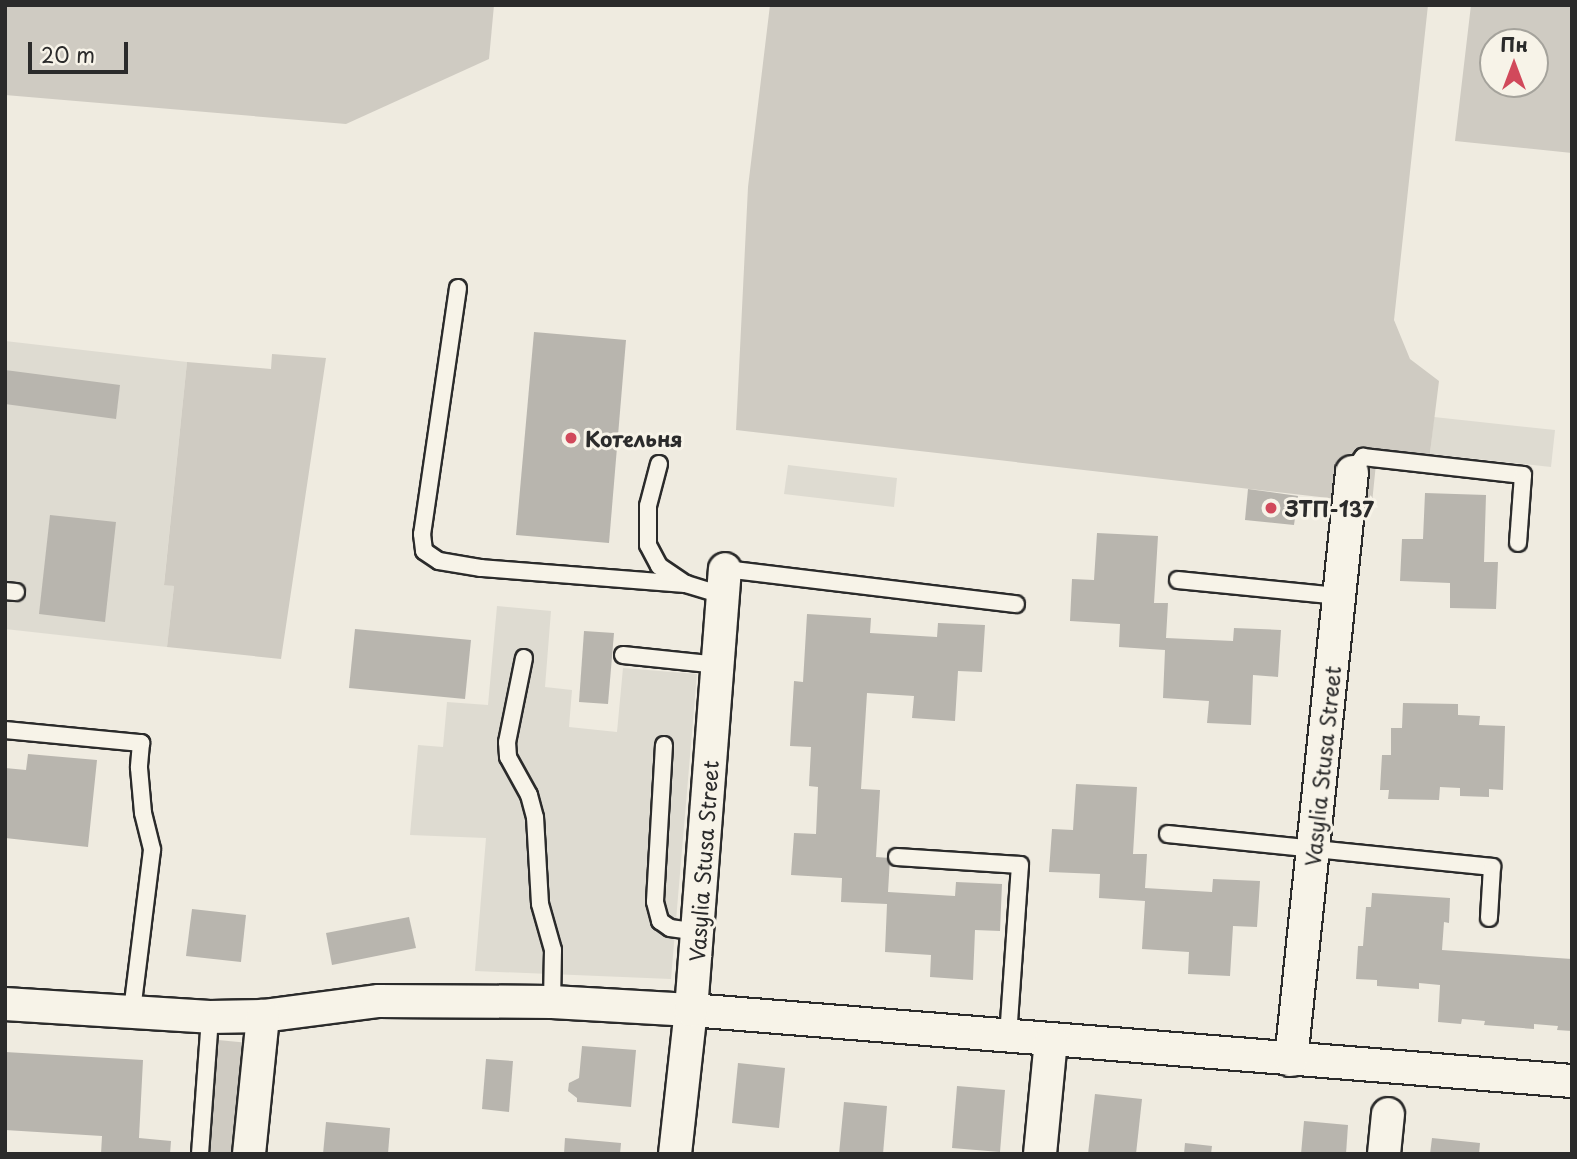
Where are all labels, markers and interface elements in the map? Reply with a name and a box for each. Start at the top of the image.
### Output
scale bar [32,28,131,72]
north arrow [1479,28,1549,98]
text: Пн [1500,30,1528,58]
text: 20 m [41,38,95,70]
place label: Котельня [585,425,683,451]
marker: Котельня [563,430,579,446]
place label: ЗТП-137 [1285,495,1374,521]
marker: ЗТП-137 [1263,500,1279,516]
street label: Vasylia Stusa Street [1299,664,1345,868]
street label: Vasylia Stusa Street [683,759,723,963]

